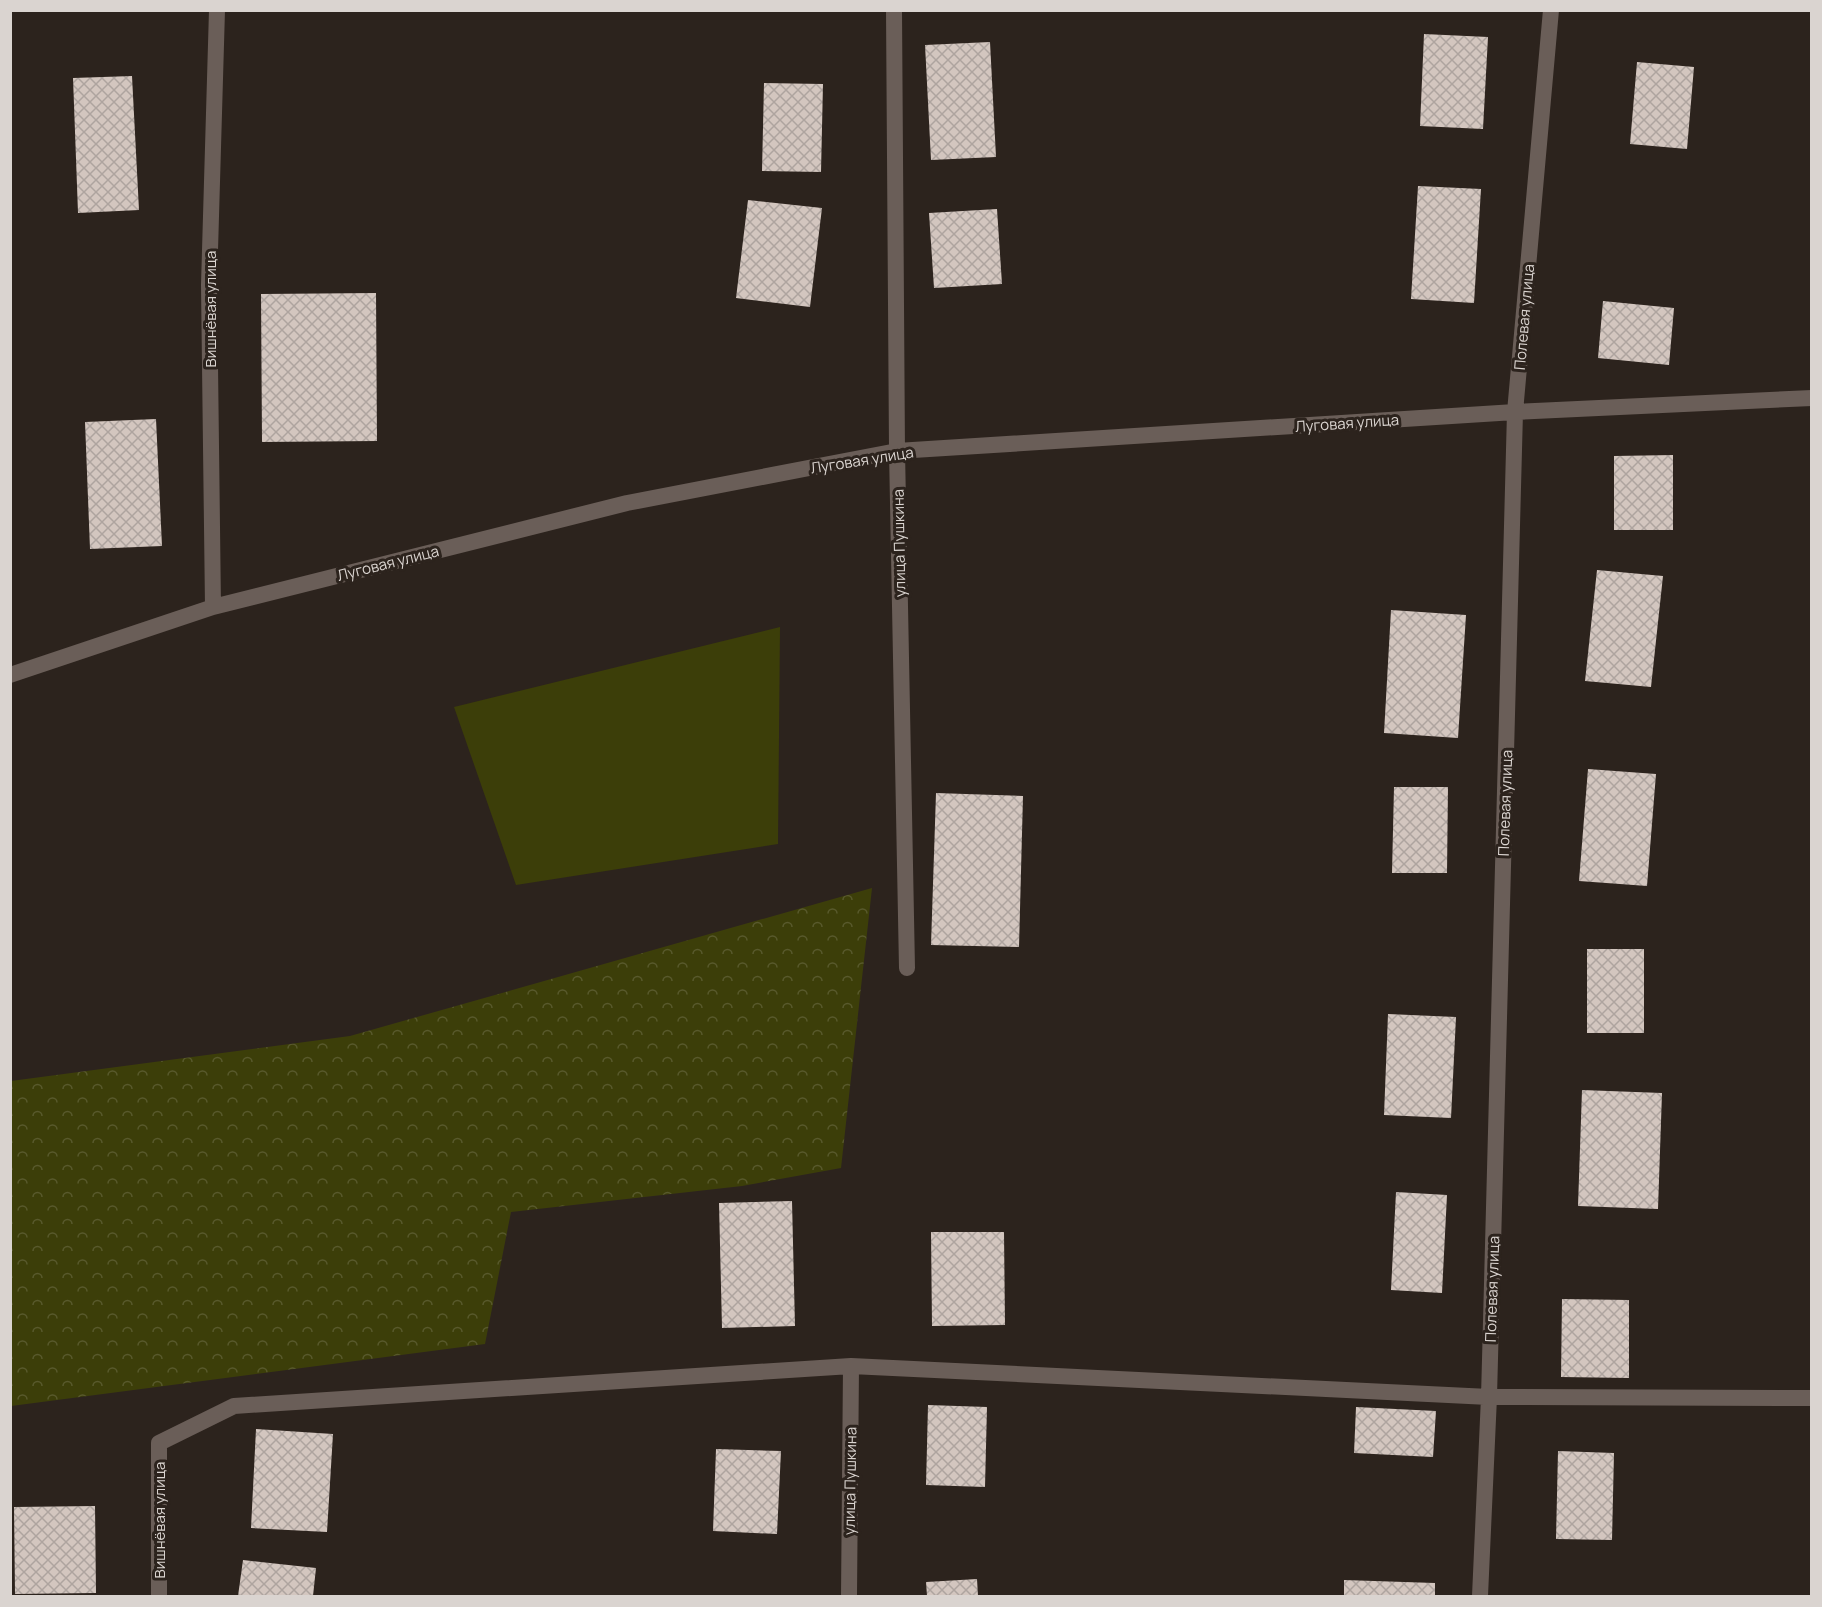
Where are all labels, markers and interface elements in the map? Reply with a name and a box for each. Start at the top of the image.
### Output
street label: Вишнёвая улица [200,251,221,367]
street label: Полевая улица [1509,263,1539,371]
street label: Луговая улица [1294,409,1400,437]
street label: Луговая улица [809,441,915,479]
street label: улица Пушкина [888,489,910,597]
street label: Луговая улица [335,540,441,586]
street label: Полевая улица [1493,749,1517,857]
street label: Полевая улица [1480,1235,1504,1343]
street label: улица Пушкина [839,1427,861,1535]
street label: Вишнёвая улица [149,1462,170,1578]

